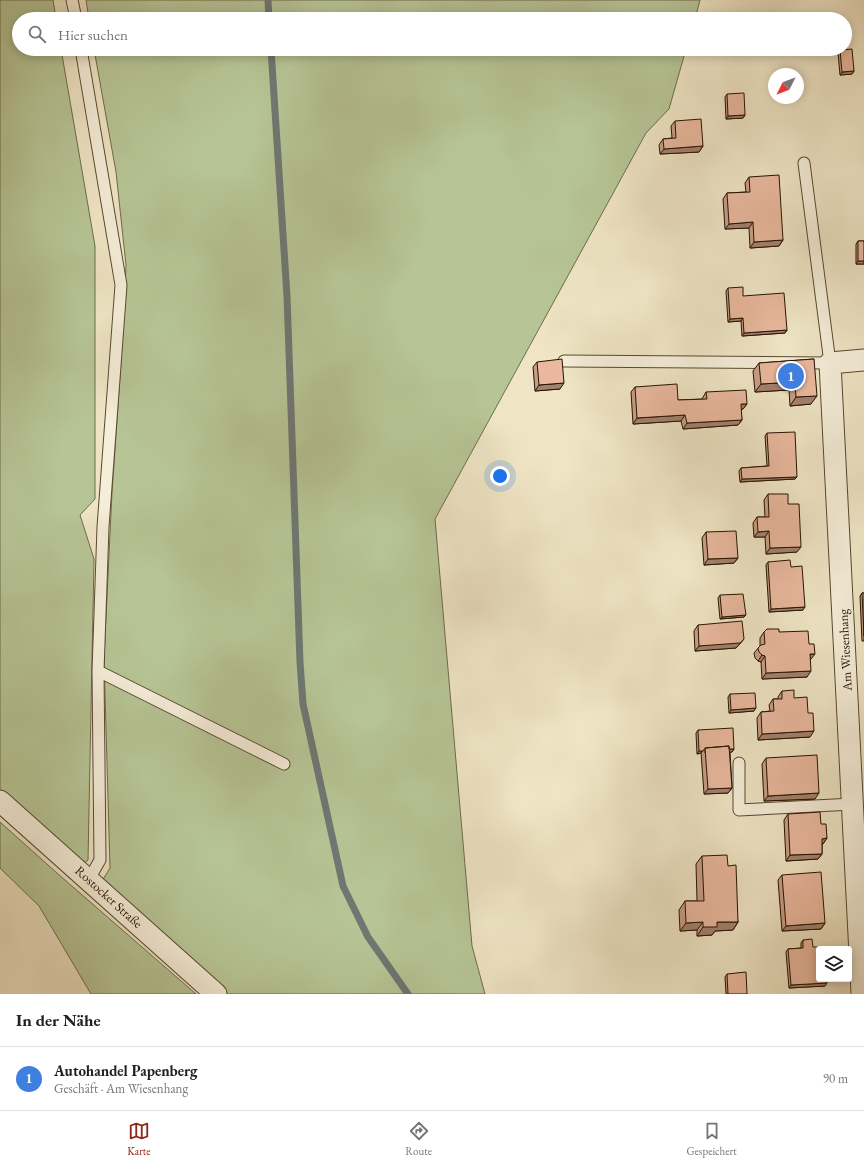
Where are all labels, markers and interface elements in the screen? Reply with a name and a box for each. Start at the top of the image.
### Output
search box [12,12,852,56]
icon: search [26,23,48,45]
text: Hier suchen [58,25,128,44]
north arrow [768,68,804,104]
pin: 1 [778,361,804,391]
your location [490,466,510,486]
street label: Am Wiesenhang [834,608,856,692]
street label: Rostocker Straße [72,862,146,932]
map controls [816,946,852,982]
button: layers [816,946,852,982]
text: In der Nähe [16,1009,101,1031]
text: Autohandel Papenberg [54,1061,198,1080]
text: 1 [26,1070,32,1087]
text: 90 m [823,1070,848,1087]
text: Geschäft · Am Wiesenhang [54,1080,188,1097]
tab: Karte [127,1120,151,1158]
tab: Route [405,1120,432,1158]
tab: Gespeichert [687,1120,737,1158]

